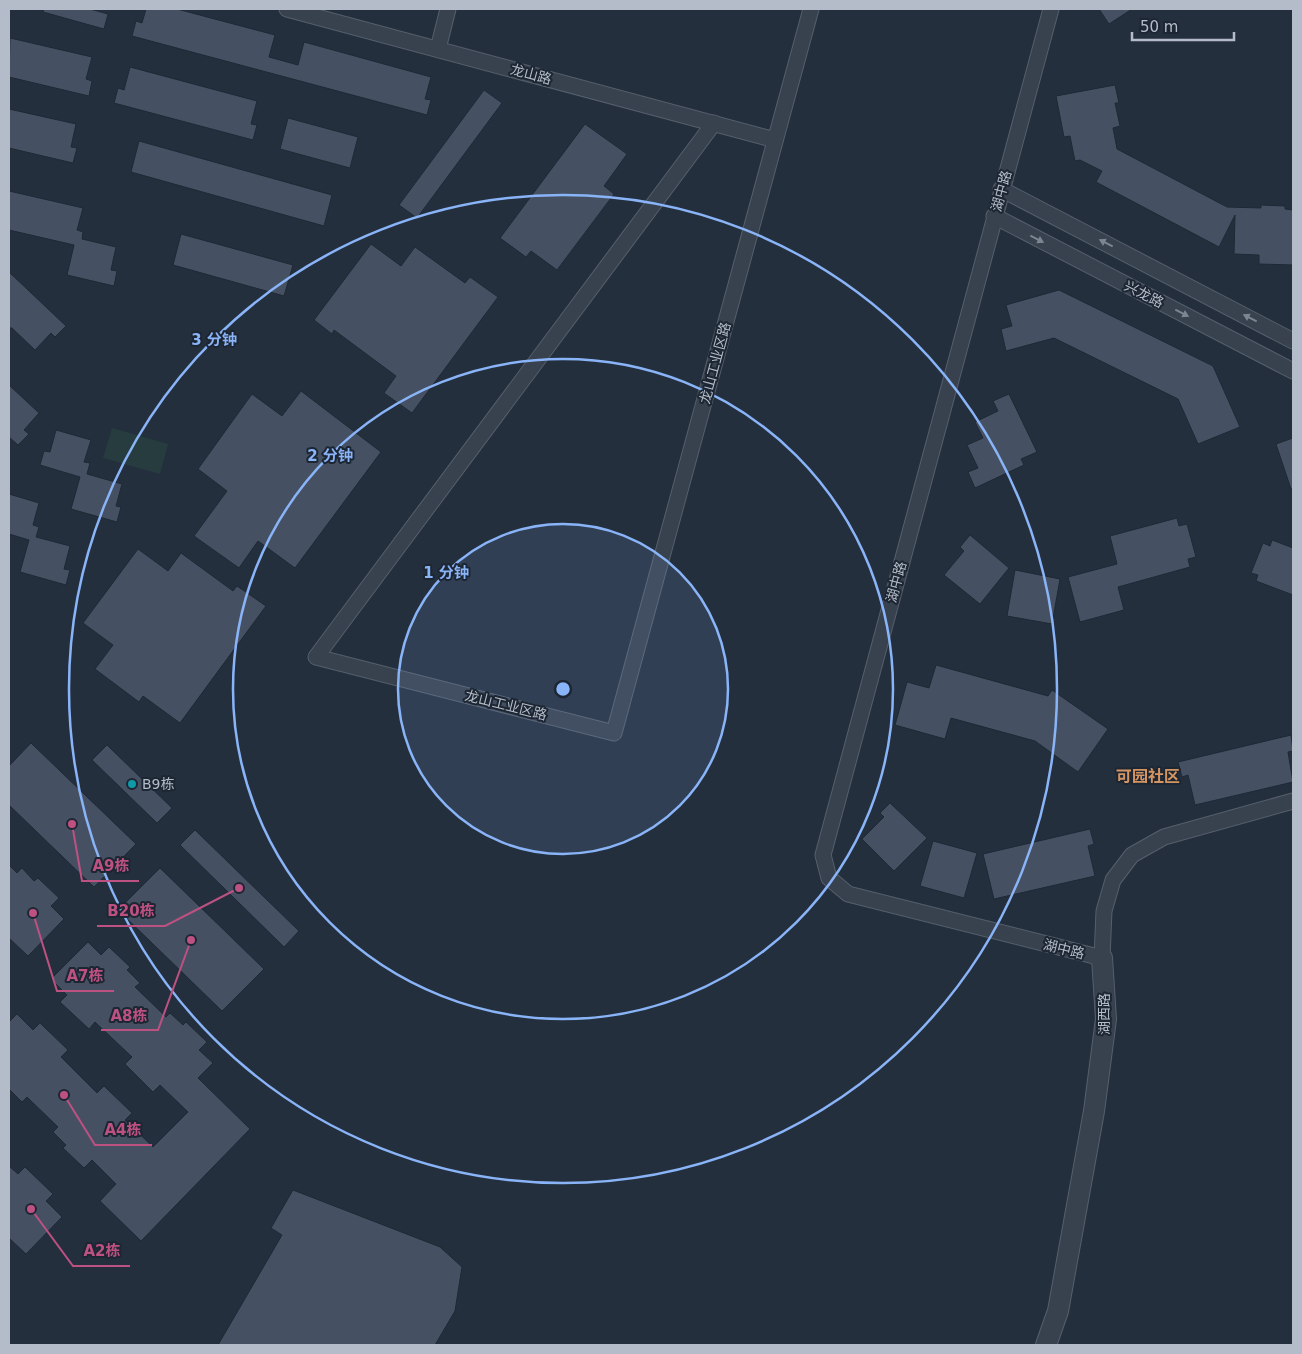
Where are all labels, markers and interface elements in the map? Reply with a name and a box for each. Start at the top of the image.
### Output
scale bar [1132,10,1234,42]
text: 50 m [1140,18,1178,36]
street label: 龙山路 [509,61,553,87]
street label: 湖中路 [988,169,1014,213]
one-way arrow [1030,235,1045,243]
one-way arrow [1099,239,1112,248]
street label: 兴龙路 [1122,277,1166,311]
one-way arrow [1175,309,1189,318]
one-way arrow [1243,314,1257,322]
street label: 龙山工业区路 [696,320,734,406]
text: 3 分钟 [191,331,237,349]
text: 2 分钟 [307,447,353,465]
street label: 湖中路 [883,560,909,604]
text: 1 分钟 [423,564,469,582]
centre of rings [554,680,572,698]
street label: 龙山工业区路 [463,687,549,723]
district label: 可园社区 [1116,767,1180,786]
place label: B9栋 [142,776,175,792]
marker: B9栋 [126,778,138,790]
callout: A9栋 [82,851,139,881]
text: A9栋 [92,857,130,875]
callout: B20栋 [97,896,165,926]
text: B20栋 [107,902,155,920]
street label: 湖中路 [1042,936,1086,962]
callout: A7栋 [57,961,114,991]
text: A7栋 [66,967,104,985]
street label: 湖西路 [1096,993,1112,1035]
callout: A8栋 [101,1000,158,1030]
text: A8栋 [110,1007,148,1025]
callout: A4栋 [95,1115,152,1145]
text: A4栋 [104,1121,142,1139]
callout: A2栋 [73,1236,130,1266]
text: A2栋 [83,1242,121,1260]

